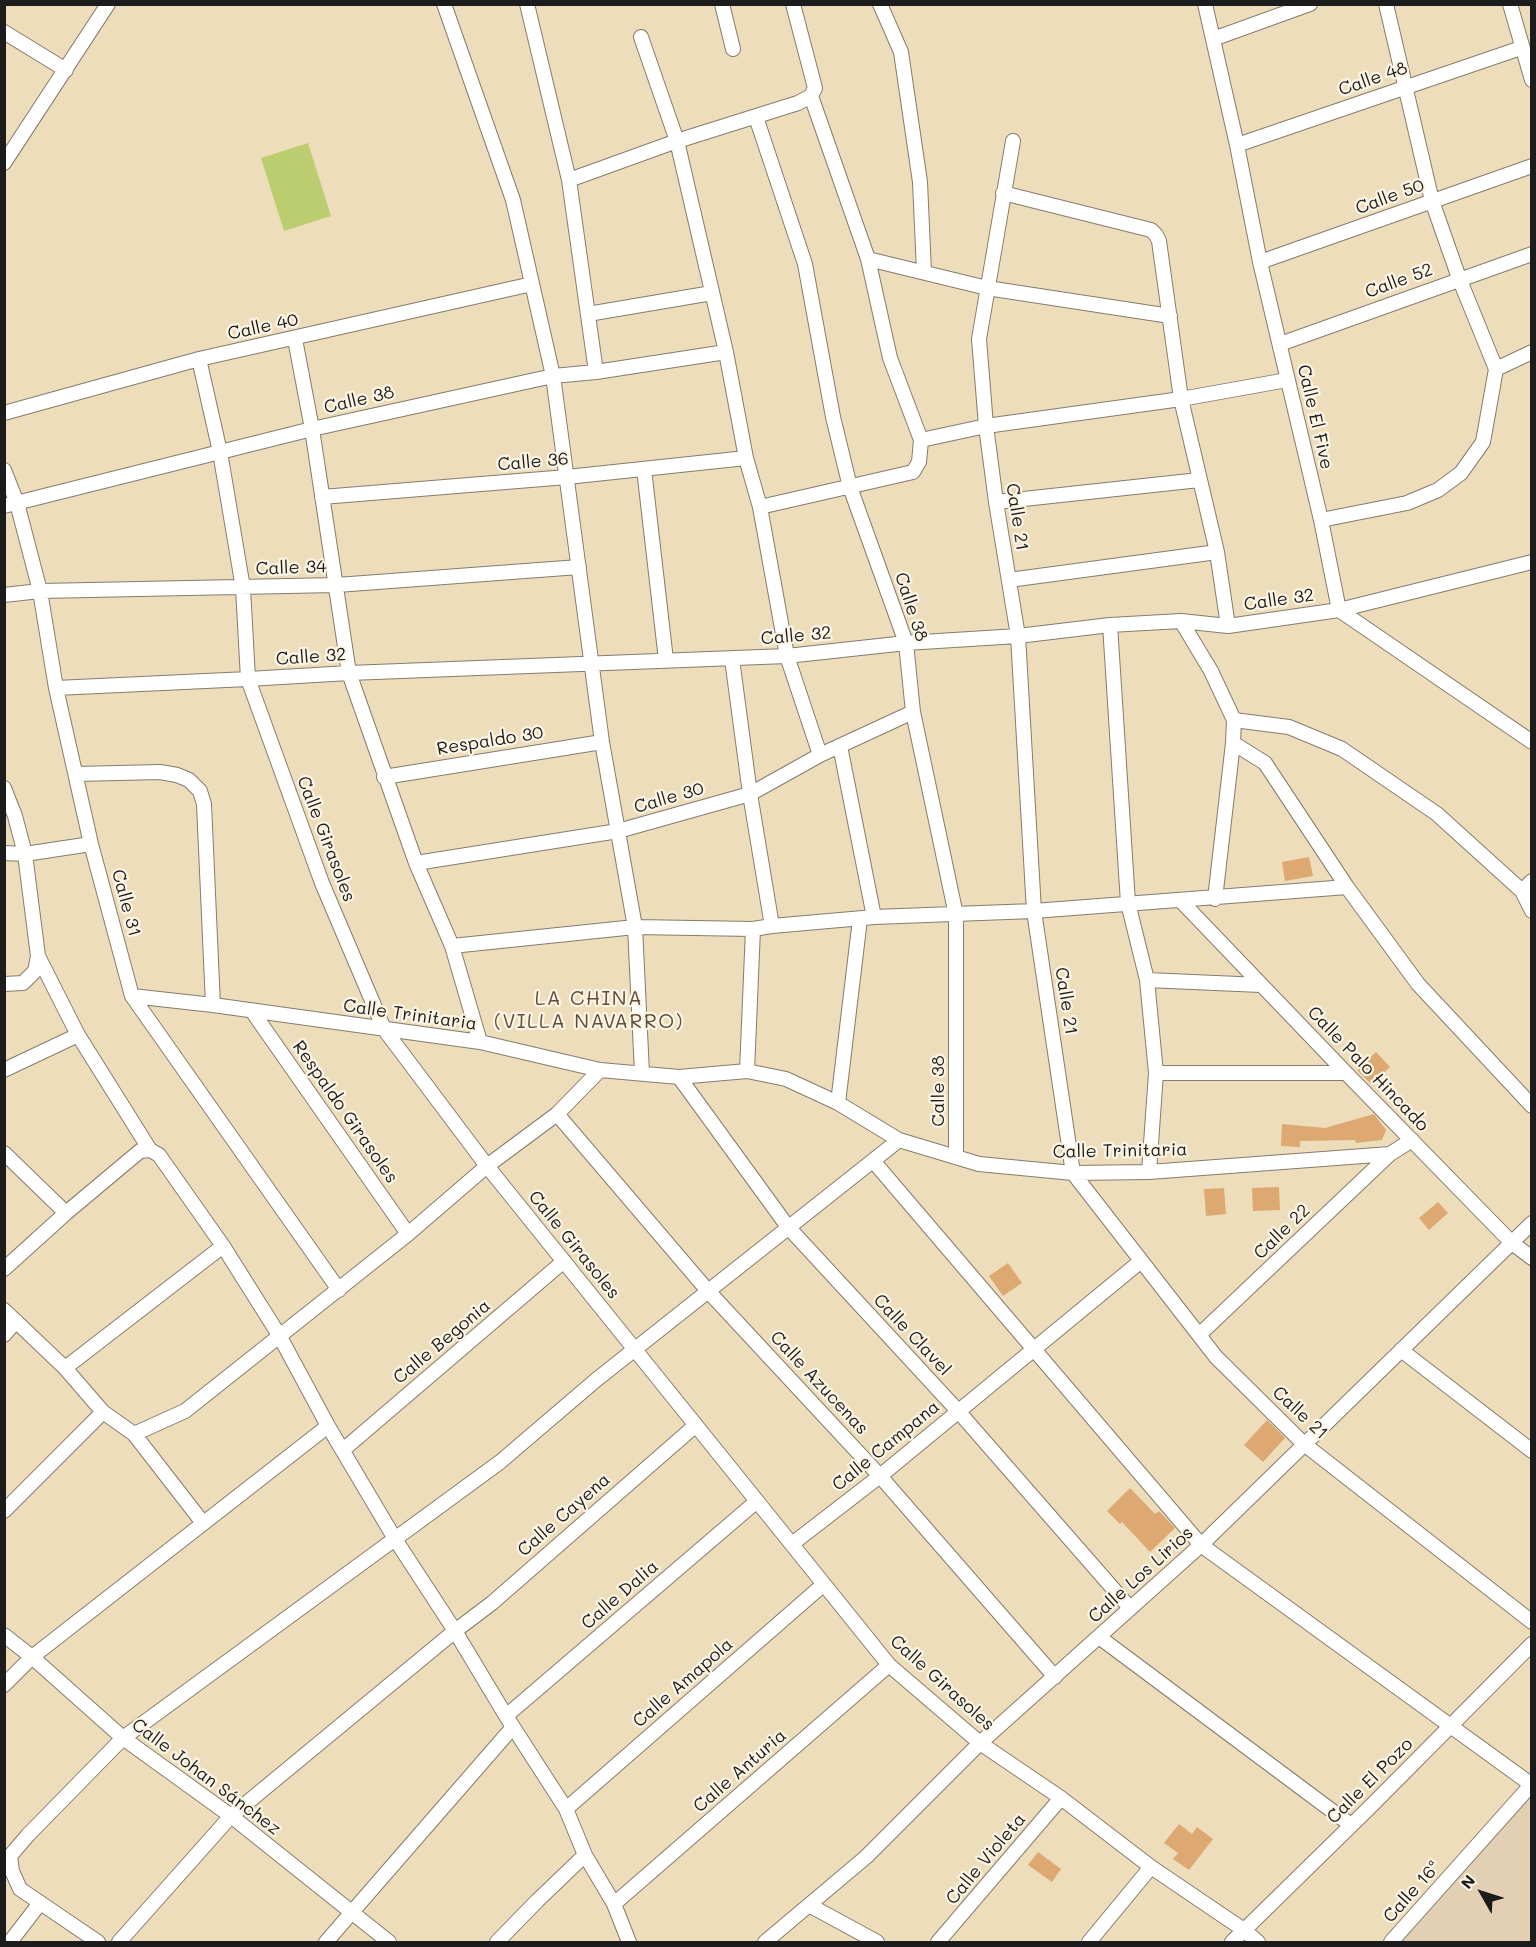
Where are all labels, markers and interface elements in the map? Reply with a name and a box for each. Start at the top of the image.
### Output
street label: Calle 48 [1336,57,1410,101]
street label: Calle 50 [1353,175,1427,219]
street label: Calle 52 [1362,259,1436,303]
street label: Calle 40 [226,309,300,345]
street label: Calle El Five [1292,363,1338,471]
street label: Calle 38 [322,381,396,419]
street label: Calle 36 [496,448,570,476]
street label: Calle 21 [1001,482,1033,552]
street label: Calle 34 [255,556,327,580]
street label: Calle 38 [890,570,932,644]
street label: Calle 32 [1243,584,1315,616]
street label: Calle 32 [760,622,832,650]
street label: Calle 32 [275,644,347,670]
street label: Respaldo 30 [435,722,545,760]
street label: Calle Girasoles [292,773,360,905]
street label: Calle 30 [632,778,706,818]
street label: Calle 31 [107,867,145,939]
street label: Calle 21 [1050,966,1082,1036]
district label: LA CHINA (VILLA NAVARRO) [494,987,684,1034]
street label: Calle Trinitaria [342,995,478,1035]
street label: Calle Palo Hincado [1303,1002,1433,1136]
street label: Respaldo Girasoles [288,1037,402,1187]
street label: Calle 38 [927,1055,949,1127]
street label: Calle Trinitaria [1052,1139,1188,1163]
street label: Calle Girasoles [524,1187,624,1303]
street label: Calle 22 [1249,1200,1315,1264]
street label: Calle Clavel [869,1290,955,1380]
street label: Calle Begonia [389,1295,495,1389]
street label: Calle Azucenas [765,1327,873,1439]
street label: Calle 21 [1268,1382,1332,1444]
street label: Calle Campana [828,1396,944,1496]
street label: Calle Cayena [513,1469,615,1561]
street label: Calle Los Lirios [1084,1522,1198,1628]
street label: Calle Dalia [577,1556,663,1634]
street label: Calle Girasoles [885,1631,999,1735]
street label: Calle Amapola [629,1634,737,1732]
street label: Calle Johan Sánchez [127,1714,285,1840]
street label: Calle Anturia [689,1725,791,1817]
street label: Calle El Pozo [1322,1733,1418,1829]
street label: Calle Violeta [942,1809,1030,1909]
street label: Calle 16ª [1379,1857,1445,1927]
north arrow [1452,1863,1512,1923]
text: N [1456,1870,1480,1893]

